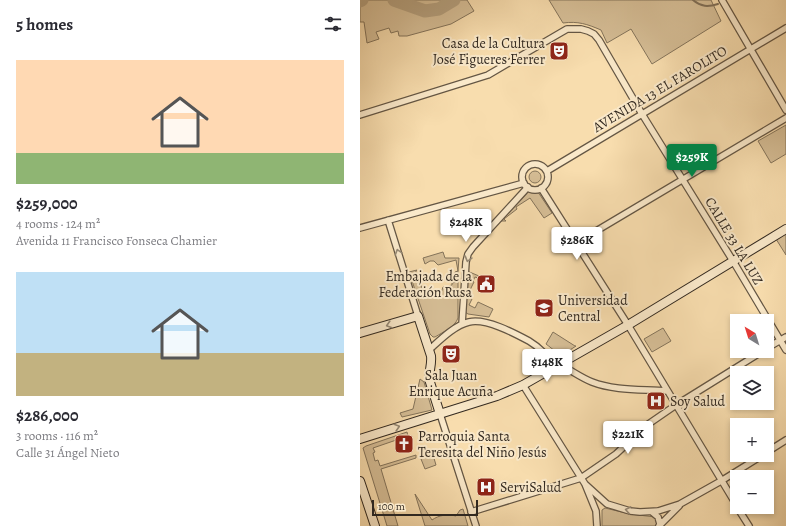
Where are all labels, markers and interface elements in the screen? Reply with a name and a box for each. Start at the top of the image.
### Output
text: 5 homes [16,13,73,36]
icon: filters [322,13,344,35]
place label: Casa de la Cultura José Figueres Ferrer [433,34,546,69]
theatre icon: Casa de la Cultura José Figueres Ferrer [548,40,570,62]
street label: AVENIDA 13 EL FAROLITO [588,41,731,137]
icon: home [144,86,216,158]
pin: $259K [664,144,720,178]
text: $259K [676,148,708,165]
text: $259,000 [16,192,78,215]
street label: CALLE 33 LA LUZ [700,194,768,288]
pin: $248K [438,209,494,243]
text: $248K [449,213,483,230]
text: 4 rooms · 124 m² [16,215,100,232]
pin: $286K [549,227,605,261]
text: $286K [560,231,594,248]
text: Avenida 11 Francisco Fonseca Chamier [16,232,217,249]
one-way arrow [394,249,403,256]
one-way arrow [464,256,472,263]
place label: Embajada de la Federación Rusa [378,267,472,302]
public building icon: Embajada de la Federación Rusa [475,273,497,295]
place label: Universidad Central [558,291,628,326]
school or university icon: Universidad Central [533,297,555,319]
icon: home [144,298,216,370]
north arrow [730,314,774,358]
map controls [730,314,774,514]
one-way arrow [386,320,393,329]
theatre icon: Sala Juan Enrique Acuña [440,343,462,365]
pin: $148K [519,349,575,383]
text: $148K [531,353,563,370]
place label: Sala Juan Enrique Acuña [409,366,494,401]
button: layers [730,366,774,410]
hospital icon: Soy Salud [645,390,667,412]
place label: Soy Salud [670,392,726,411]
text: $286,000 [16,404,78,427]
button: + [730,418,774,462]
pin: $221K [600,421,656,455]
one-way arrow [394,423,401,432]
text: $221K [612,425,644,442]
text: 3 rooms · 116 m² [16,427,98,444]
place label: Parroquia Santa Teresita del Niño Jesús [418,427,547,462]
church icon: Parroquia Santa Teresita del Niño Jesús [393,433,415,455]
text: Calle 31 Ángel Nieto [16,444,119,461]
button: − [730,470,774,514]
hospital icon: ServiSalud [475,476,497,498]
place label: ServiSalud [500,478,562,497]
scale bar [372,498,478,517]
text: 100 m [378,499,405,514]
one-way arrow [625,506,632,515]

